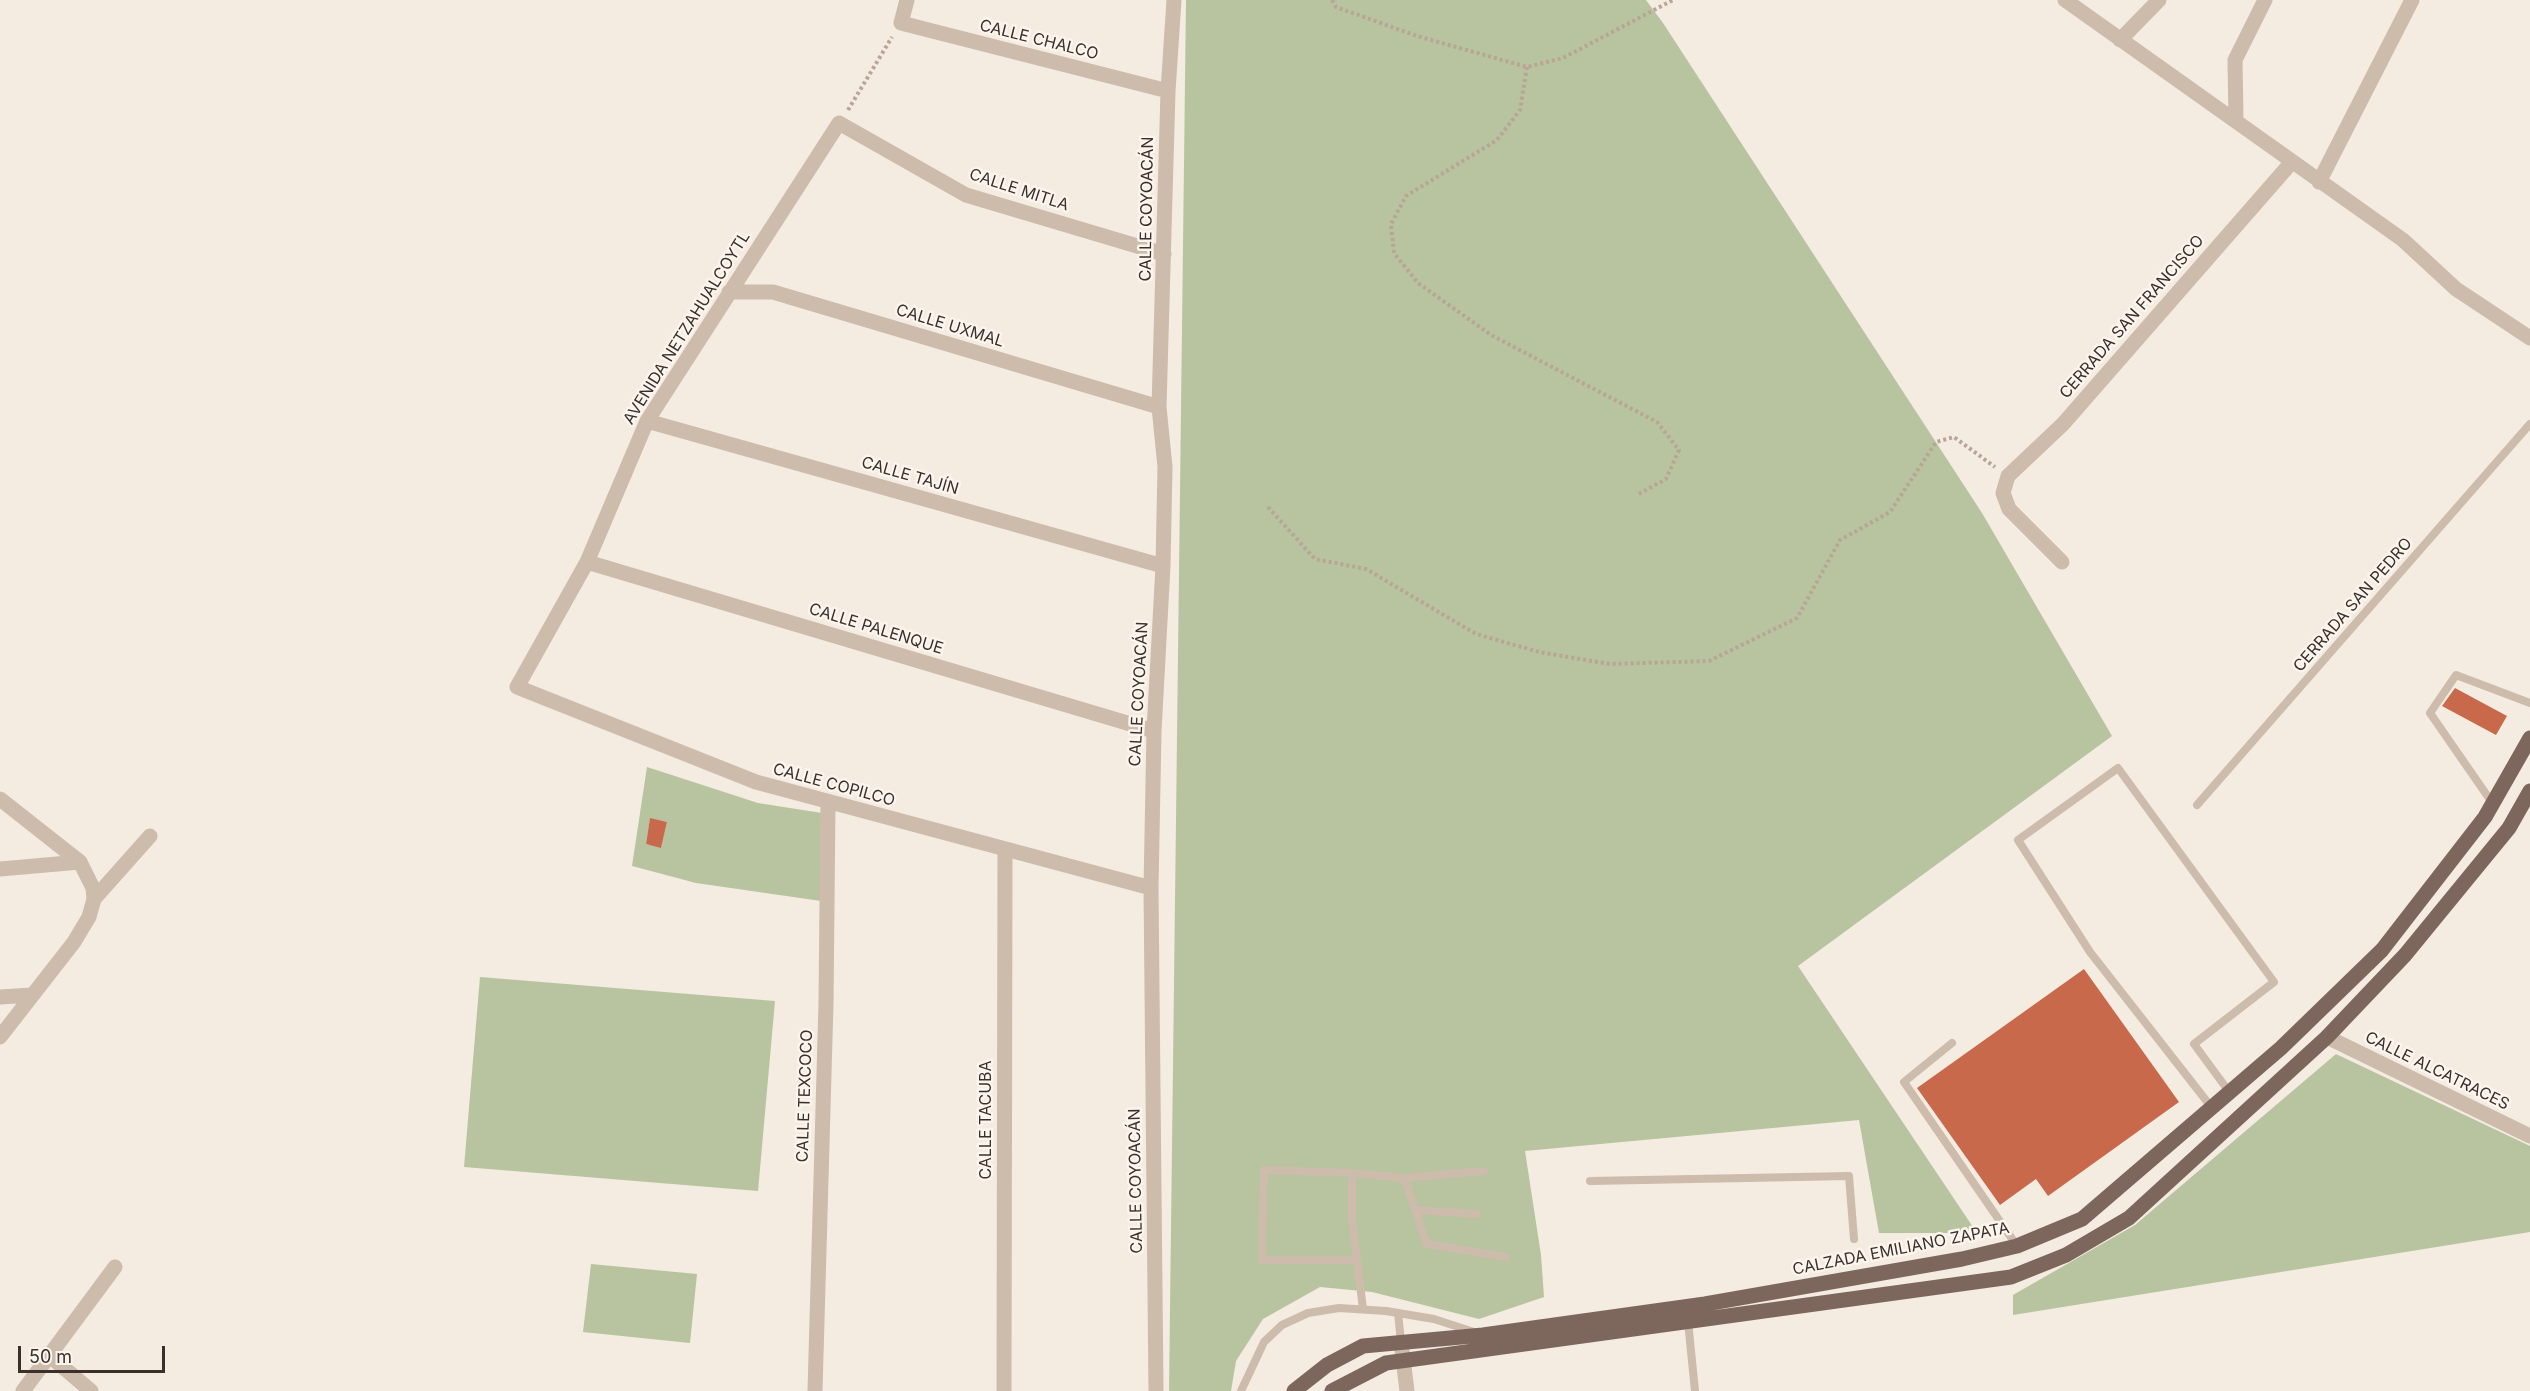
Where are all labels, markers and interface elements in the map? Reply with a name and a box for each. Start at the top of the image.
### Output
street label: CALLE CHALCO [978,16,1100,64]
street label: CALLE COYOACÁN [1136,136,1158,282]
street label: CALLE MITLA [967,165,1071,215]
street label: AVENIDA NETZAHUALCOYTL [620,228,754,428]
street label: CERRADA SAN FRANCISCO [2056,231,2208,403]
street label: CALLE UXMAL [894,300,1006,352]
street label: CALLE TAJÍN [859,453,961,499]
street label: CERRADA SAN PEDRO [2290,534,2416,676]
street label: CALLE PALENQUE [807,599,945,659]
street label: CALLE COYOACÁN [1126,621,1152,767]
street label: CALLE COPILCO [771,759,897,811]
street label: CALLE ALCATRACES [2362,1028,2512,1114]
street label: CALLE TEXCOCO [793,1029,817,1163]
street label: CALLE TACUBA [976,1060,996,1180]
street label: CALLE COYOACÁN [1125,1108,1147,1254]
street label: CALZADA EMILIANO ZAPATA [1791,1219,2011,1279]
scale bar [21,1334,168,1372]
text: 50 m [29,1346,72,1367]

